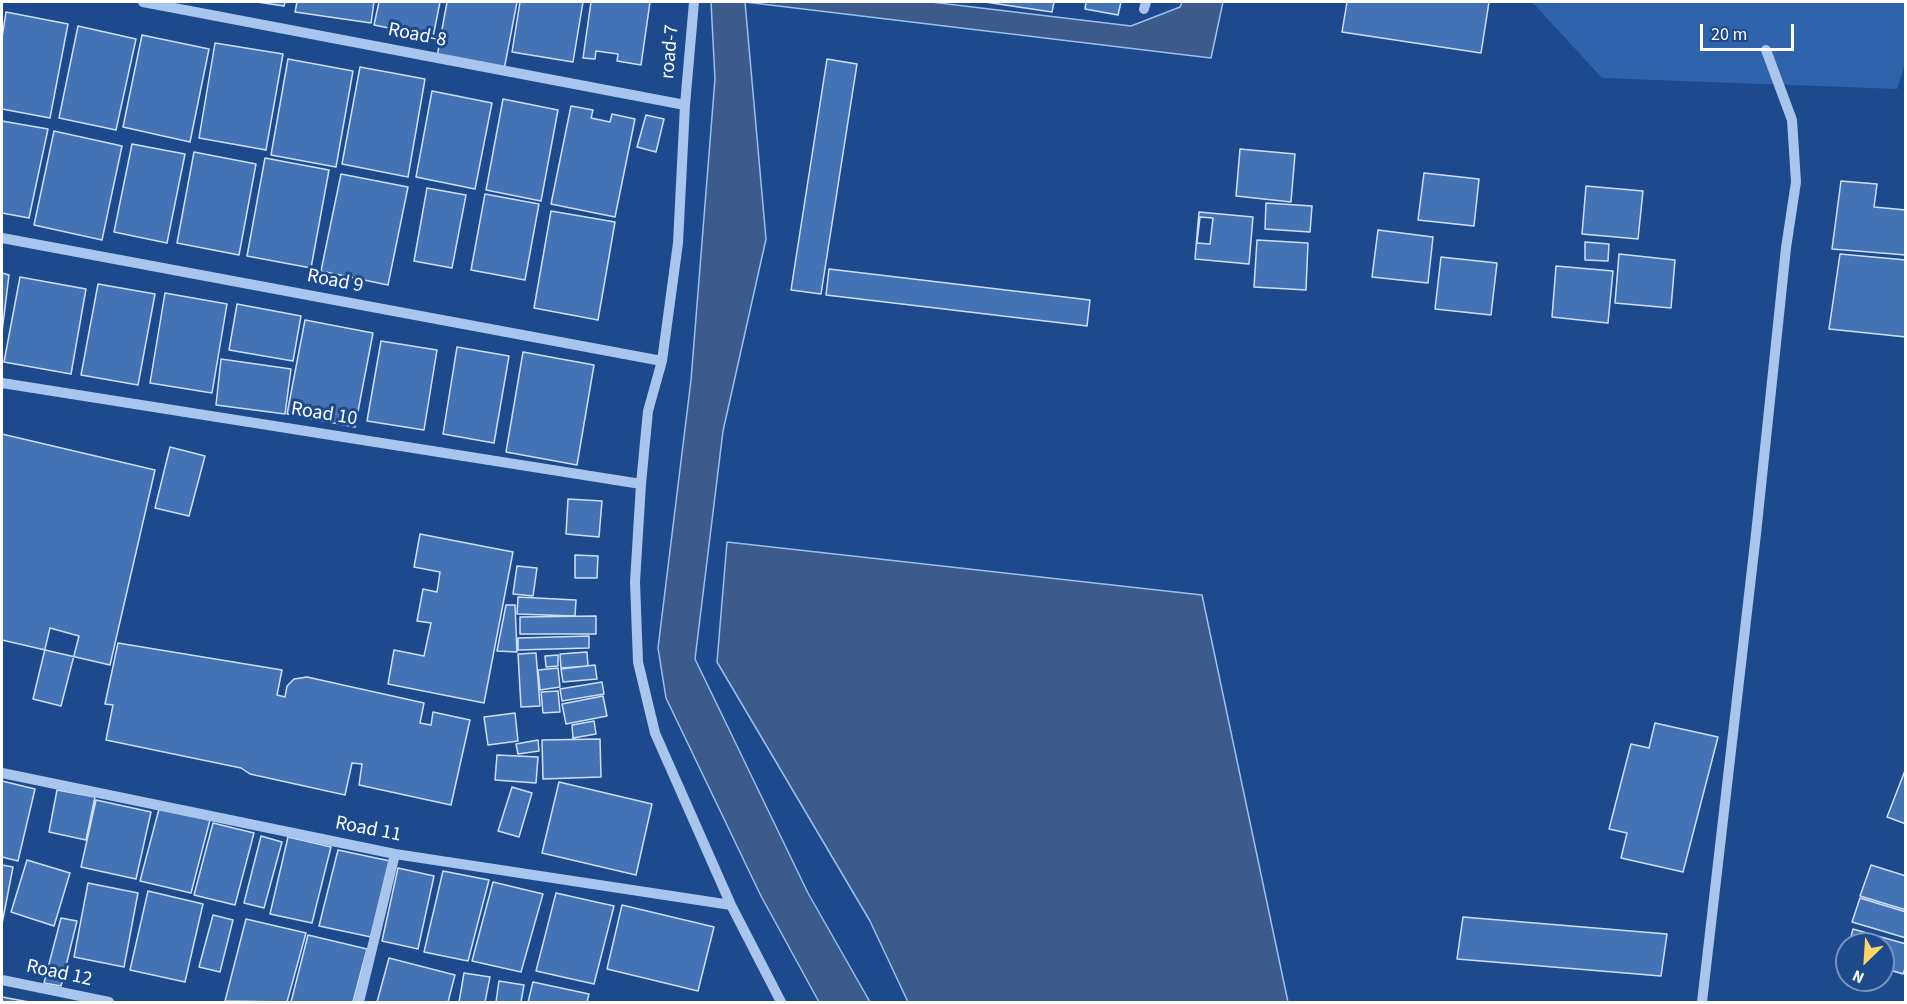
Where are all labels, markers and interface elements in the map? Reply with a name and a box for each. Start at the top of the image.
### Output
scale bar [1703,12,1798,50]
street label: Road-8 [386,19,448,53]
text: 20 m [1711,22,1747,47]
street label: road-7 [657,24,685,80]
street label: Road 9 [305,265,365,299]
street label: Road 10 [289,398,359,432]
street label: Road 11 [333,812,403,848]
north arrow [1835,932,1895,992]
street label: Road 12 [24,955,94,993]
text: N [1849,964,1868,989]

